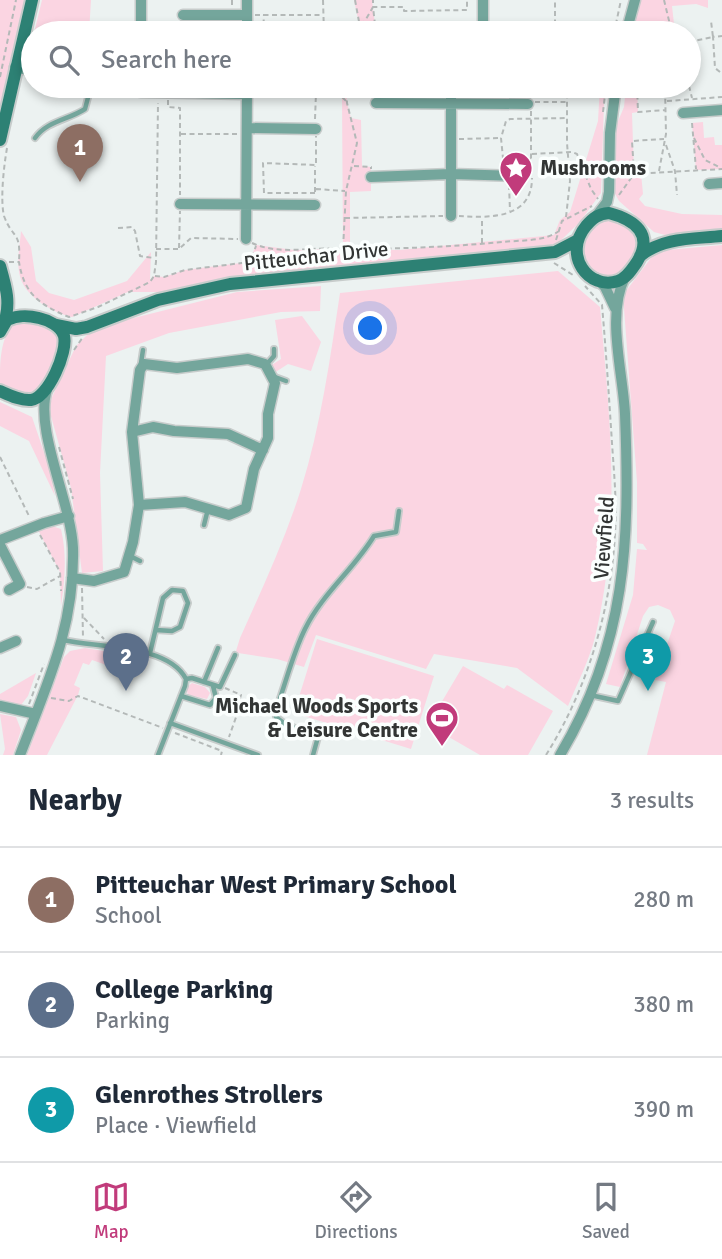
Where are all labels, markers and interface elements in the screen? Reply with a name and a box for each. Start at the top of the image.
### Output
search box [21,21,701,98]
icon: search [45,41,83,79]
text: Search here [101,44,232,76]
pin: 1 [57,124,103,182]
place icon: Mushrooms [497,149,535,198]
place label: Mushrooms [540,155,646,181]
street label: Pitteuchar Drive [242,235,390,277]
your location [353,311,387,345]
street label: Viewfield [588,496,620,580]
pin: 2 [103,633,149,691]
pin: 3 [625,633,671,691]
place label: Michael Woods Sports & Leisure Centre [215,693,418,743]
sports icon: Michael Woods Sports & Leisure Centre [423,699,461,748]
text: Nearby [28,782,122,819]
text: 3 results [610,786,694,815]
text: Pitteuchar West Primary School [95,869,457,901]
text: 1 [45,885,57,914]
text: 280 m [633,885,694,914]
text: School [95,901,162,930]
text: College Parking [95,974,273,1006]
text: 2 [45,990,57,1019]
text: 380 m [633,990,694,1019]
text: Parking [95,1006,170,1035]
text: Glenrothes Strollers [95,1079,323,1111]
text: 3 [45,1095,57,1124]
text: 390 m [633,1095,694,1124]
text: Place · Viewfield [95,1111,257,1140]
tab: Map [92,1178,130,1244]
tab: Directions [315,1178,398,1244]
tab: Saved [582,1178,630,1244]

